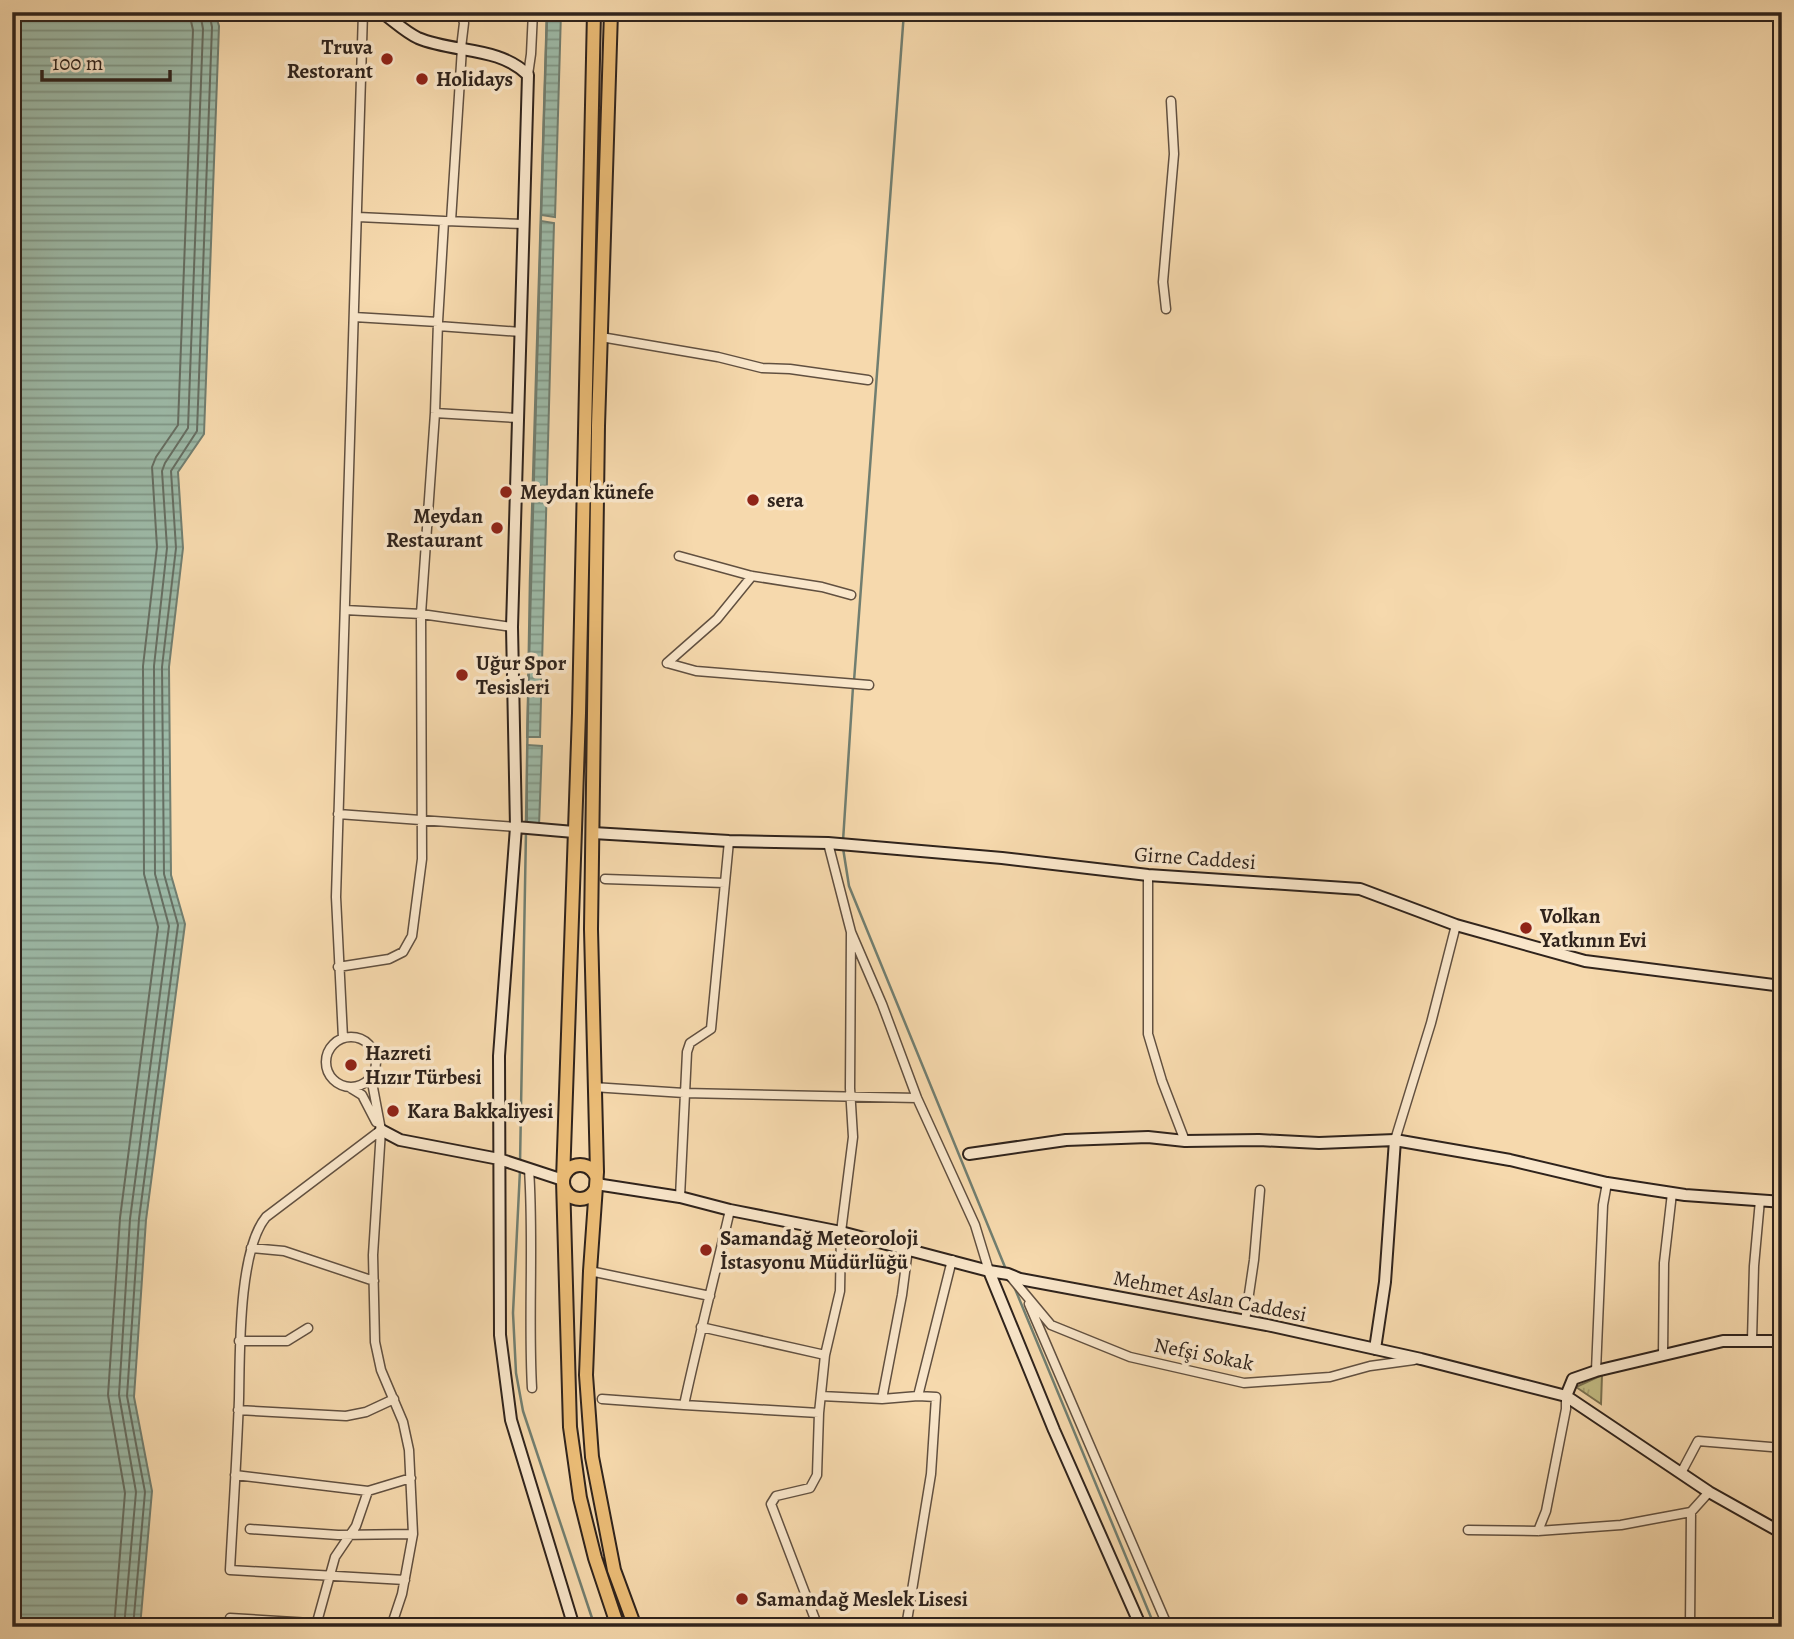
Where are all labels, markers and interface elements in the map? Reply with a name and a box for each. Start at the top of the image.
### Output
place label: Truva Restorant [287,33,374,85]
scale bar [42,38,170,82]
text: 100 m [52,49,103,77]
marker: Truva Restorant [379,51,395,67]
place label: Holidays [436,65,513,93]
marker: Holidays [414,71,430,87]
place label: Meydan künefe [520,478,654,506]
marker: Meydan künefe [498,484,514,500]
place label: sera [767,486,805,514]
marker: sera [745,492,761,508]
place label: Meydan Restaurant [386,502,483,554]
marker: Meydan Restaurant [489,520,505,536]
place label: Uğur Spor Tesisleri [476,649,567,701]
marker: Uğur Spor Tesisleri [454,667,470,683]
street label: Girne Caddesi [1133,840,1257,876]
place label: Volkan Yatkının Evi [1539,902,1647,954]
marker: Volkan Yatkının Evi [1518,920,1534,936]
place label: Hazreti Hızır Türbesi [365,1039,482,1091]
marker: Hazreti Hızır Türbesi [343,1057,359,1073]
place label: Kara Bakkaliyesi [407,1097,553,1125]
marker: Kara Bakkaliyesi [385,1103,401,1119]
place label: Samandağ Meteoroloji İstasyonu Müdürlüğü [720,1224,919,1276]
marker: Samandağ Meteoroloji İstasyonu Müdürlüğü [698,1242,714,1258]
street label: Mehmet Aslan Caddesi [1111,1264,1309,1329]
street label: Nefşi Sokak [1152,1331,1257,1377]
place label: Samandağ Meslek Lisesi [756,1585,968,1613]
marker: Samandağ Meslek Lisesi [734,1591,750,1607]

